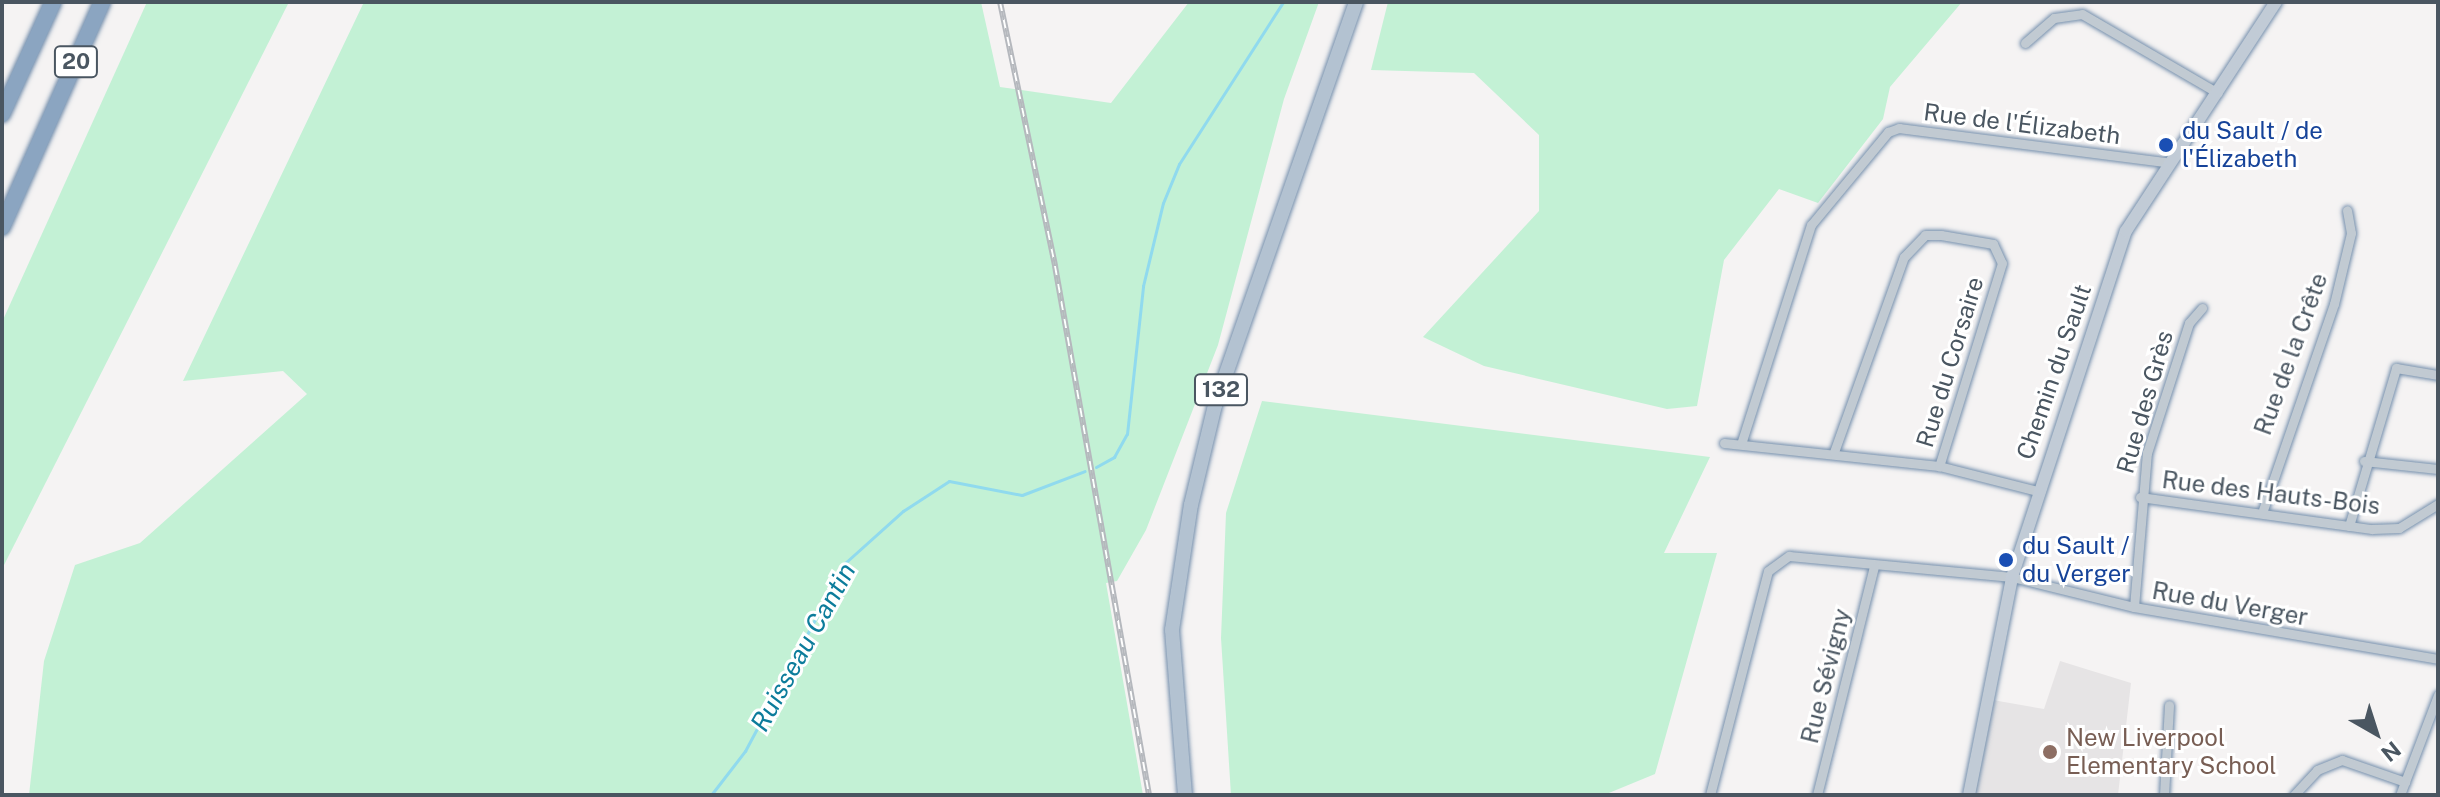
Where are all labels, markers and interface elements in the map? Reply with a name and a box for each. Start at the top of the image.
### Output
road number: 20 [52,44,100,80]
street label: Rue de l'Élizabeth [1922,98,2122,150]
place label: du Sault / de l'Élizabeth [2182,117,2323,173]
marker: du Sault / de l'Élizabeth [2157,136,2175,154]
street label: Rue de la Crête [2248,269,2334,439]
street label: Rue du Corsaire [1910,273,1990,451]
street label: Chemin du Sault [2010,281,2098,463]
street label: Rue des Grès [2111,327,2179,477]
road number: 132 [1193,372,1249,408]
street label: Rue des Hauts-Bois [2160,465,2382,521]
place label: du Sault / du Verger [2022,532,2131,588]
marker: du Sault / du Verger [1997,551,2015,569]
water label: Ruisseau Cantin [744,557,862,737]
street label: Rue du Verger [2149,576,2311,632]
street label: Rue Sévigny [1795,606,1857,746]
north arrow [2336,693,2416,773]
place label: New Liverpool Elementary School [2066,724,2277,780]
text: N [2376,736,2406,767]
marker: New Liverpool Elementary School [2041,743,2059,761]

